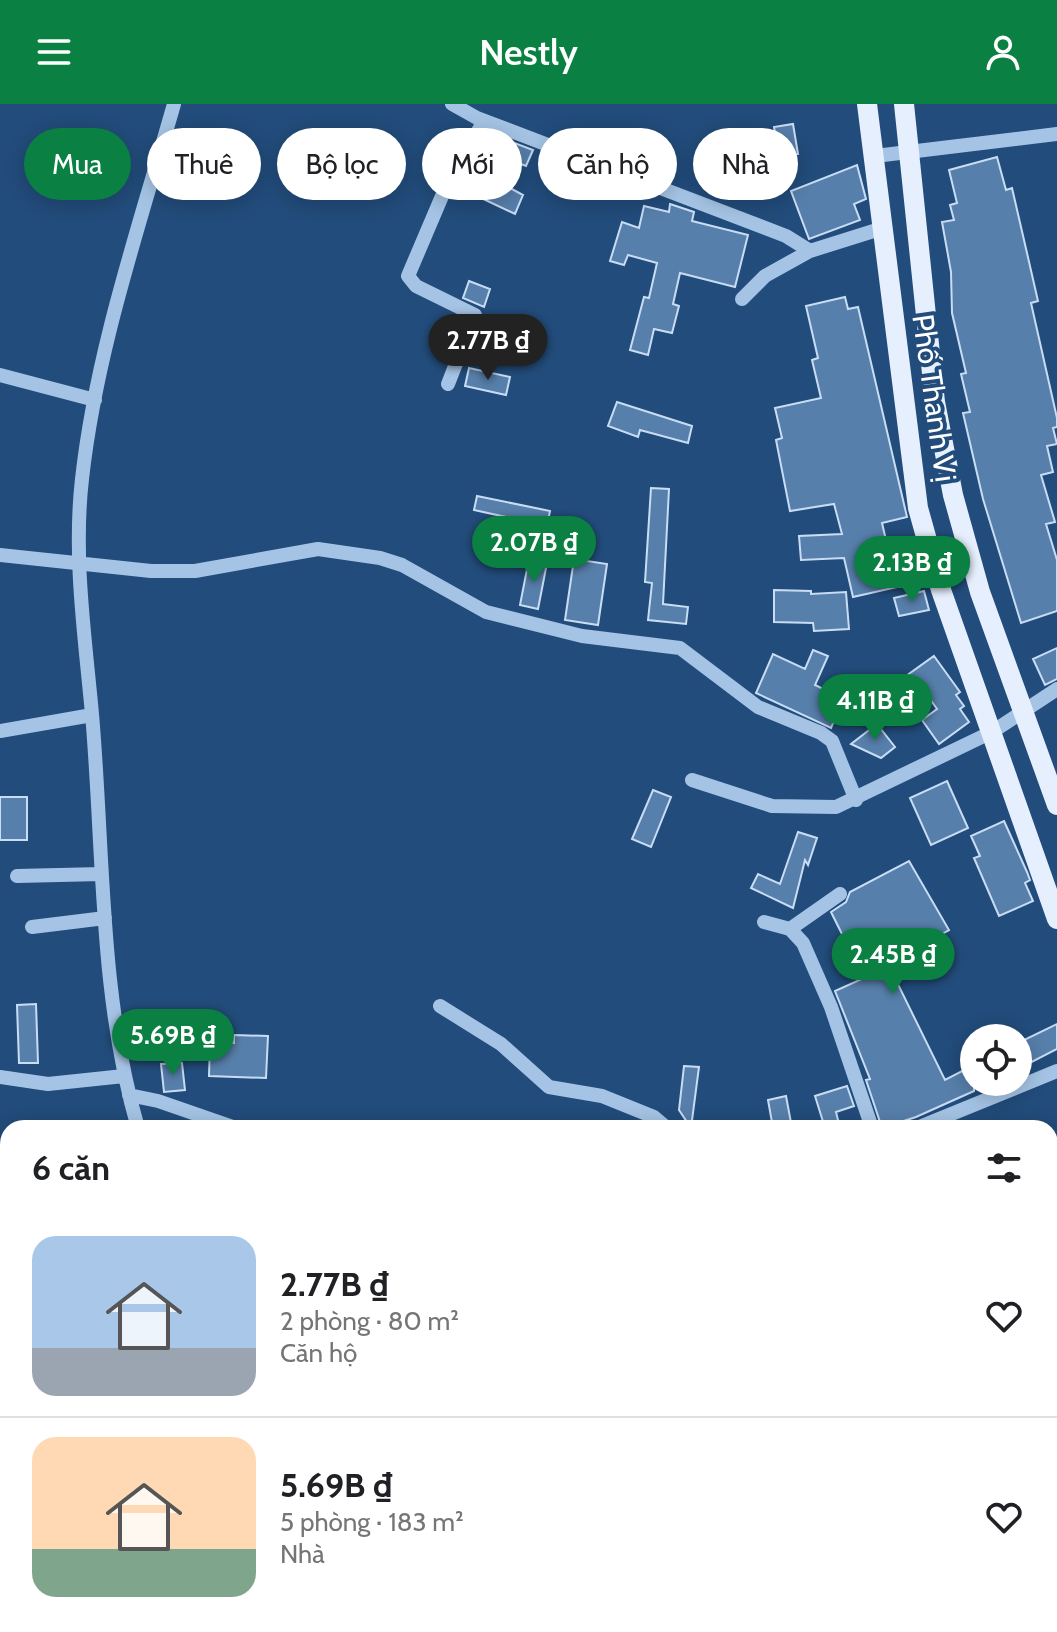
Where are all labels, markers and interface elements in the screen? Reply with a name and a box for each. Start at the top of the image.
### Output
icon: menu [32,30,76,74]
text: Nestly [479,30,578,74]
icon: person [981,30,1025,74]
chip: Mua [24,128,131,200]
chip: Thuê [147,128,261,200]
chip: Bộ lọc [277,128,406,200]
chip: Mới [422,128,522,200]
chip: Căn hộ [538,128,677,200]
chip: Nhà [693,128,798,200]
street label: Phố Thanh Vị [904,312,965,484]
pin: 2.77B ₫ [414,314,562,382]
text: 2.77B ₫ [446,324,530,356]
pin: 2.07B ₫ [460,516,608,584]
text: 2.07B ₫ [490,526,578,558]
pin: 2.13B ₫ [838,536,986,604]
text: 2.13B ₫ [872,546,952,578]
pin: 4.11B ₫ [801,674,949,742]
text: 4.11B ₫ [836,684,914,716]
pin: 2.45B ₫ [819,928,967,996]
text: 2.45B ₫ [850,938,936,970]
pin: 5.69B ₫ [99,1009,247,1077]
text: 5.69B ₫ [130,1019,216,1051]
map controls [960,1024,1032,1096]
button: locate [960,1024,1032,1096]
icon: filters [982,1146,1026,1190]
text: 6 căn [32,1147,110,1189]
text: 2.77B ₫ [280,1263,389,1305]
icon: home [96,1268,192,1364]
icon: heart [982,1294,1026,1338]
text: 2 phòng · 80 m² [280,1305,459,1337]
text: Căn hộ [280,1337,357,1369]
text: 5.69B ₫ [280,1464,392,1506]
icon: home [96,1469,192,1565]
icon: heart [982,1495,1026,1539]
text: 5 phòng · 183 m² [280,1506,464,1538]
text: Nhà [280,1538,325,1570]

